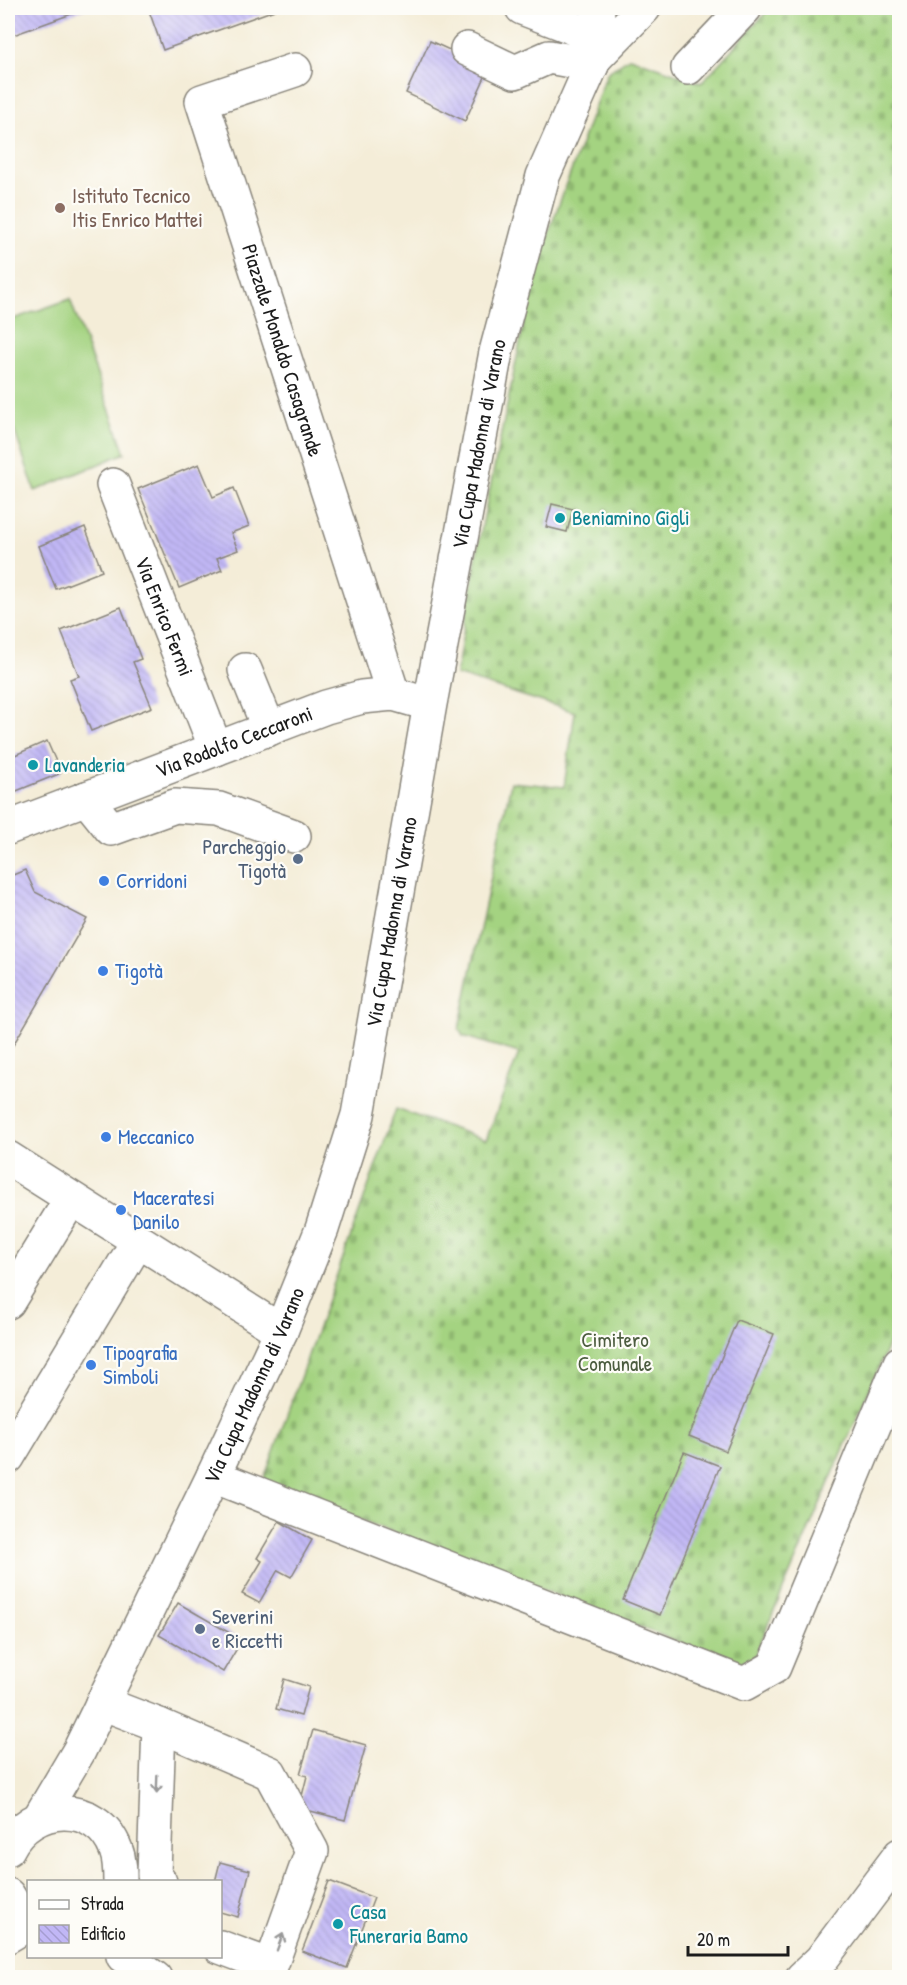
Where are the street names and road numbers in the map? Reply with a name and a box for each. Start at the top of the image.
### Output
street label: Piazzale Monaldo Casagrande [235,240,331,460]
street label: Via Cupa Madonna di Varano [444,336,513,551]
street label: Via Enrico Fermi [128,552,201,680]
street label: Via Rodolfo Ceccaroni [151,698,317,785]
street label: Via Cupa Madonna di Varano [359,815,424,1030]
street label: Via Cupa Madonna di Varano [196,1283,311,1489]

